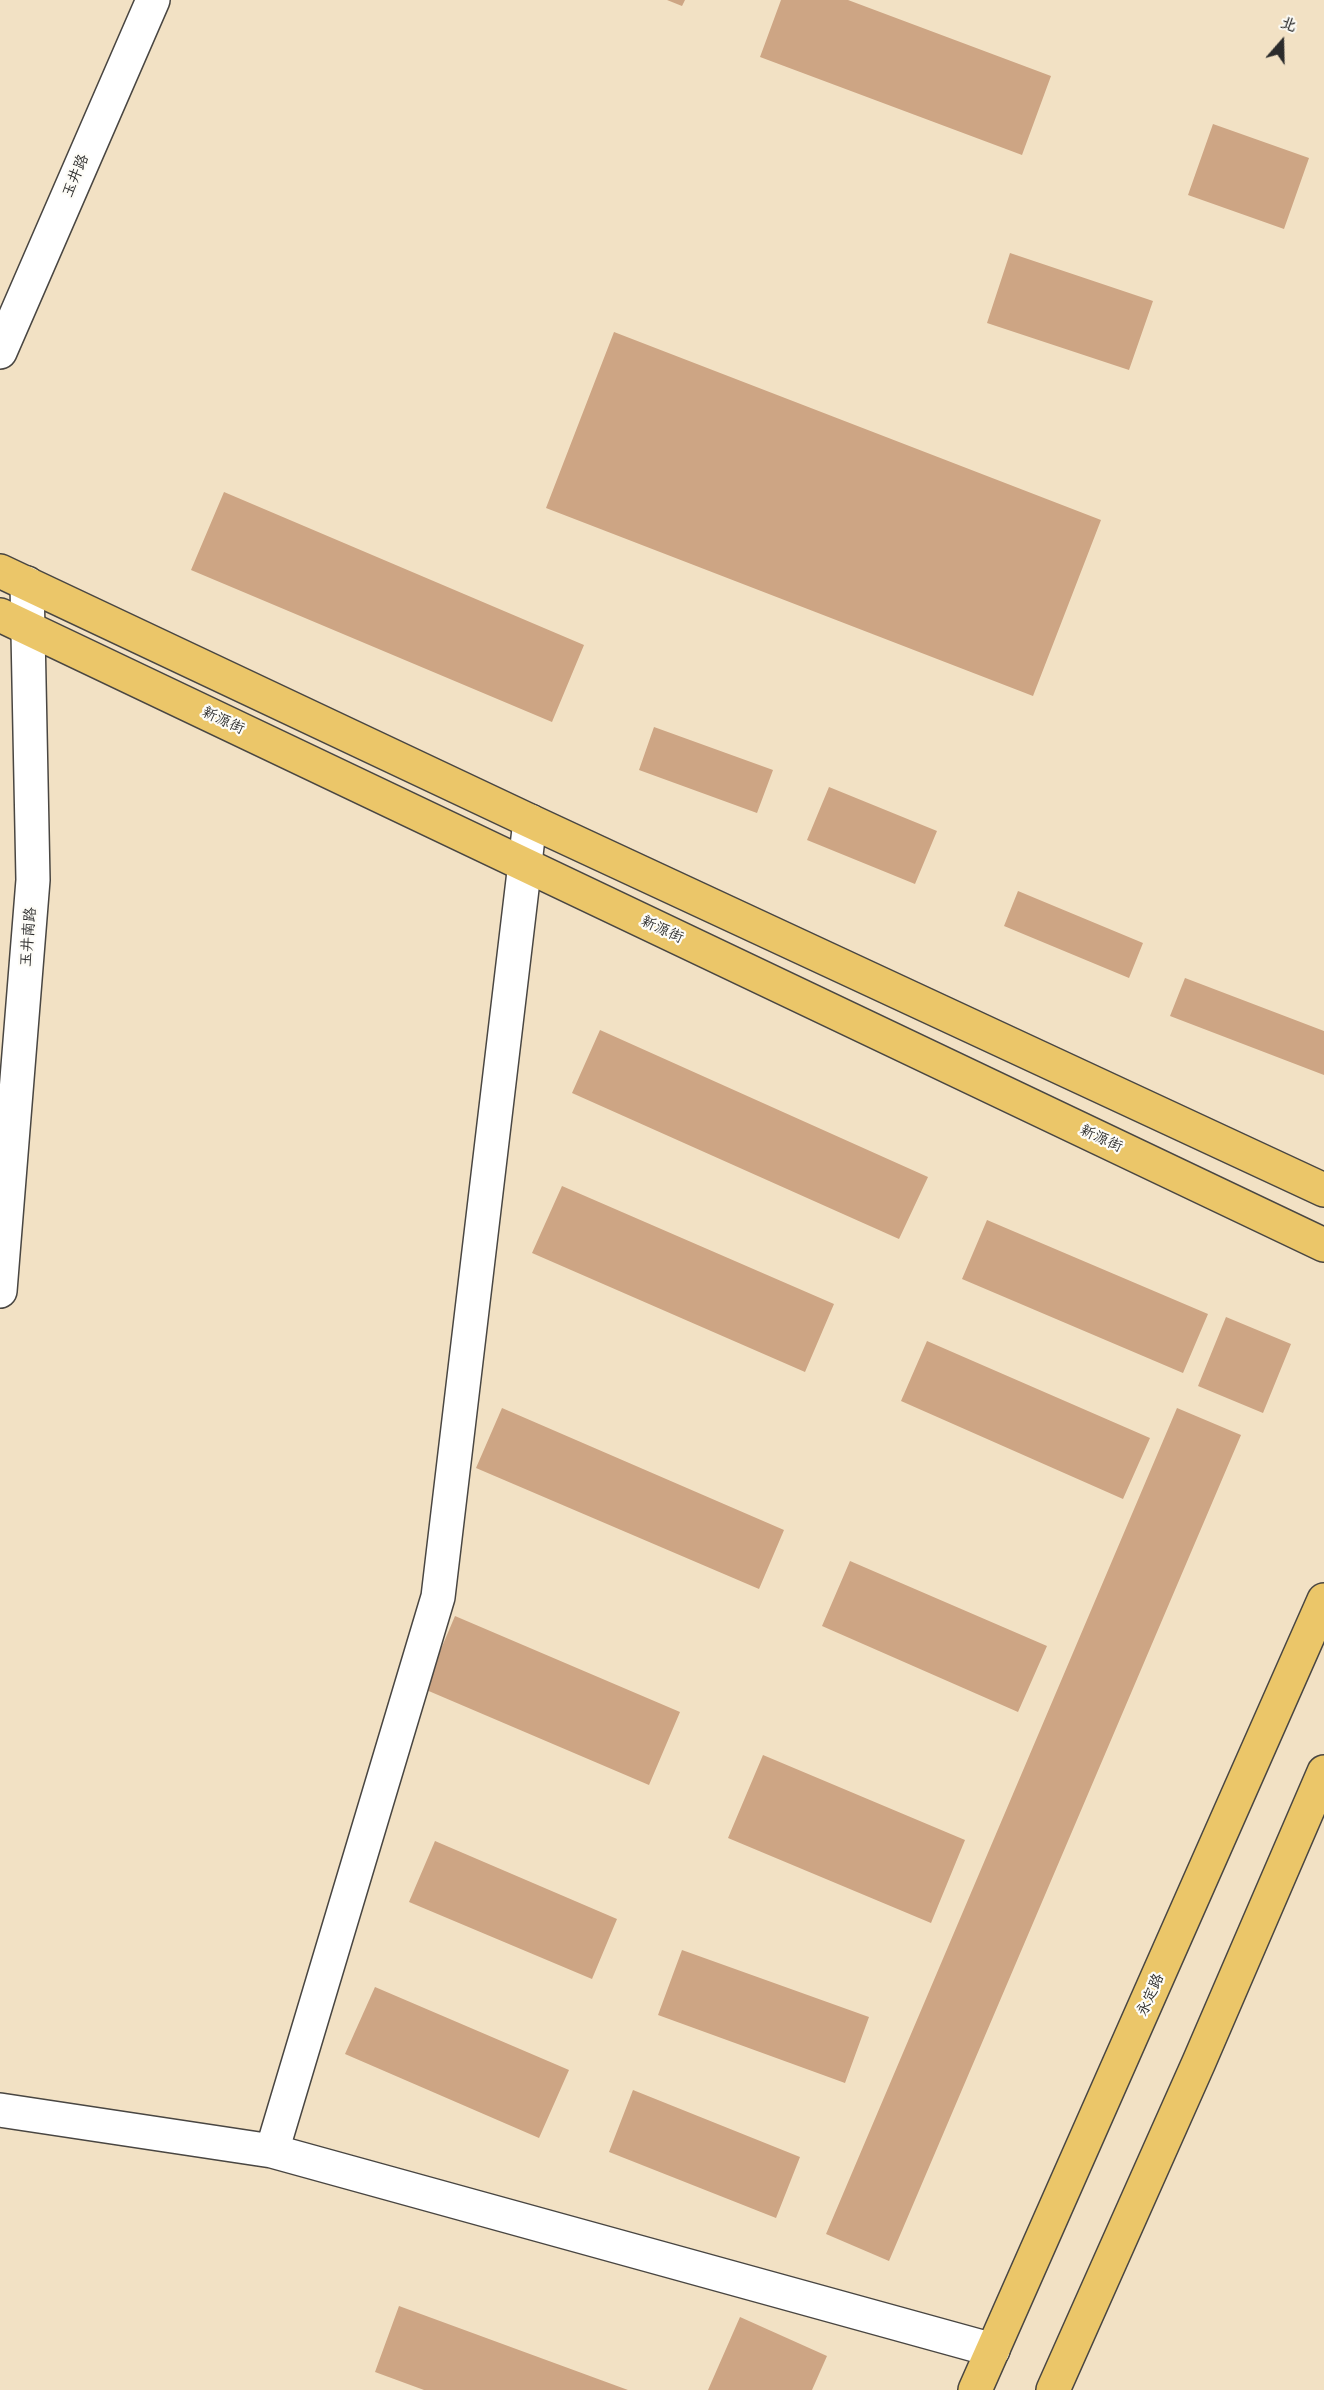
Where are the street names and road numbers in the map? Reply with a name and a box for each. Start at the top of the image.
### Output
street label: 玉井路 [59,152,93,200]
street label: 新源街 [199,703,247,739]
street label: 玉井南路 [17,906,41,968]
street label: 新源街 [638,912,686,948]
street label: 新源街 [1077,1121,1125,1157]
street label: 永定路 [1134,1971,1168,2019]

